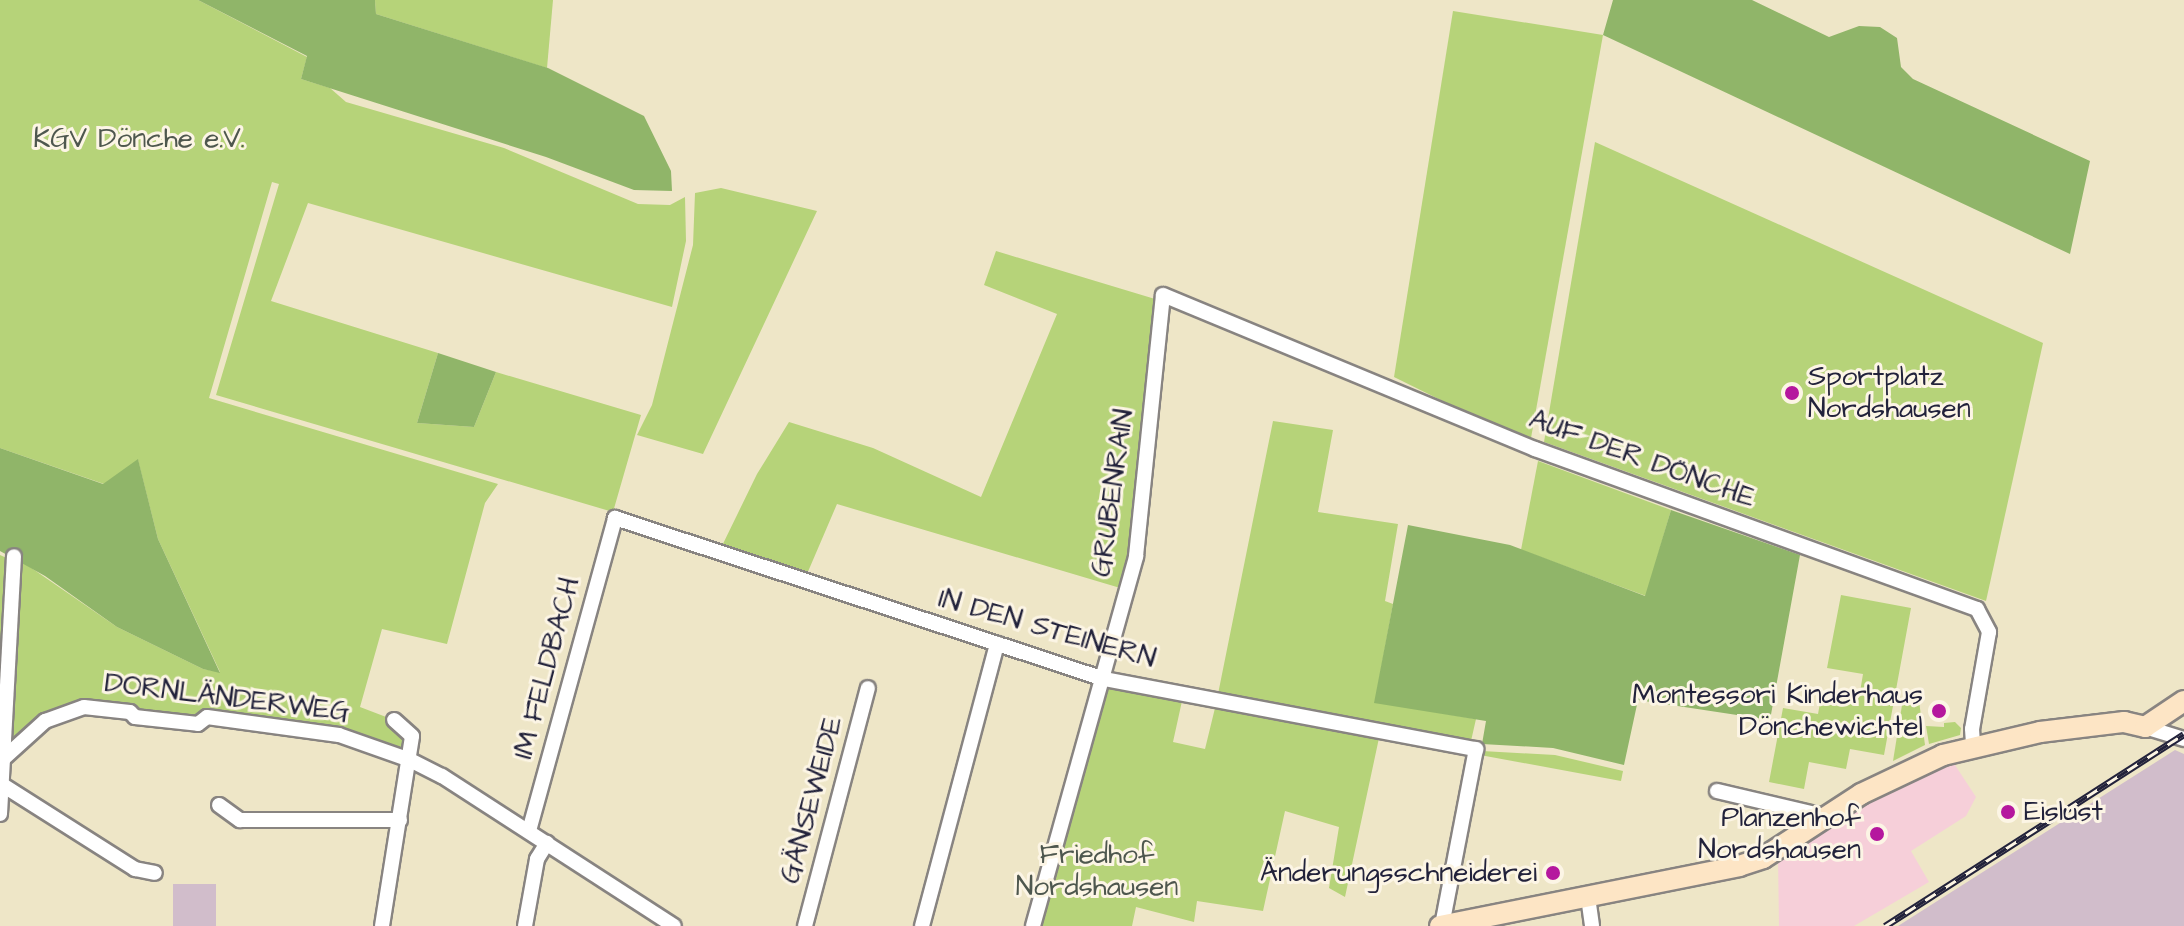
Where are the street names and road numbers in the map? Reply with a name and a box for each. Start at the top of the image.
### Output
street label: AUF DER DÖNCHE [1524,403,1760,515]
street label: GRUBENRAIN [1085,407,1141,579]
street label: IM FELDBACH [507,573,587,763]
street label: IN DEN STEINERN [935,582,1159,676]
street label: DORNLÄNDERWEG [103,666,351,730]
street label: GÄNSEWEIDE [774,713,850,887]

